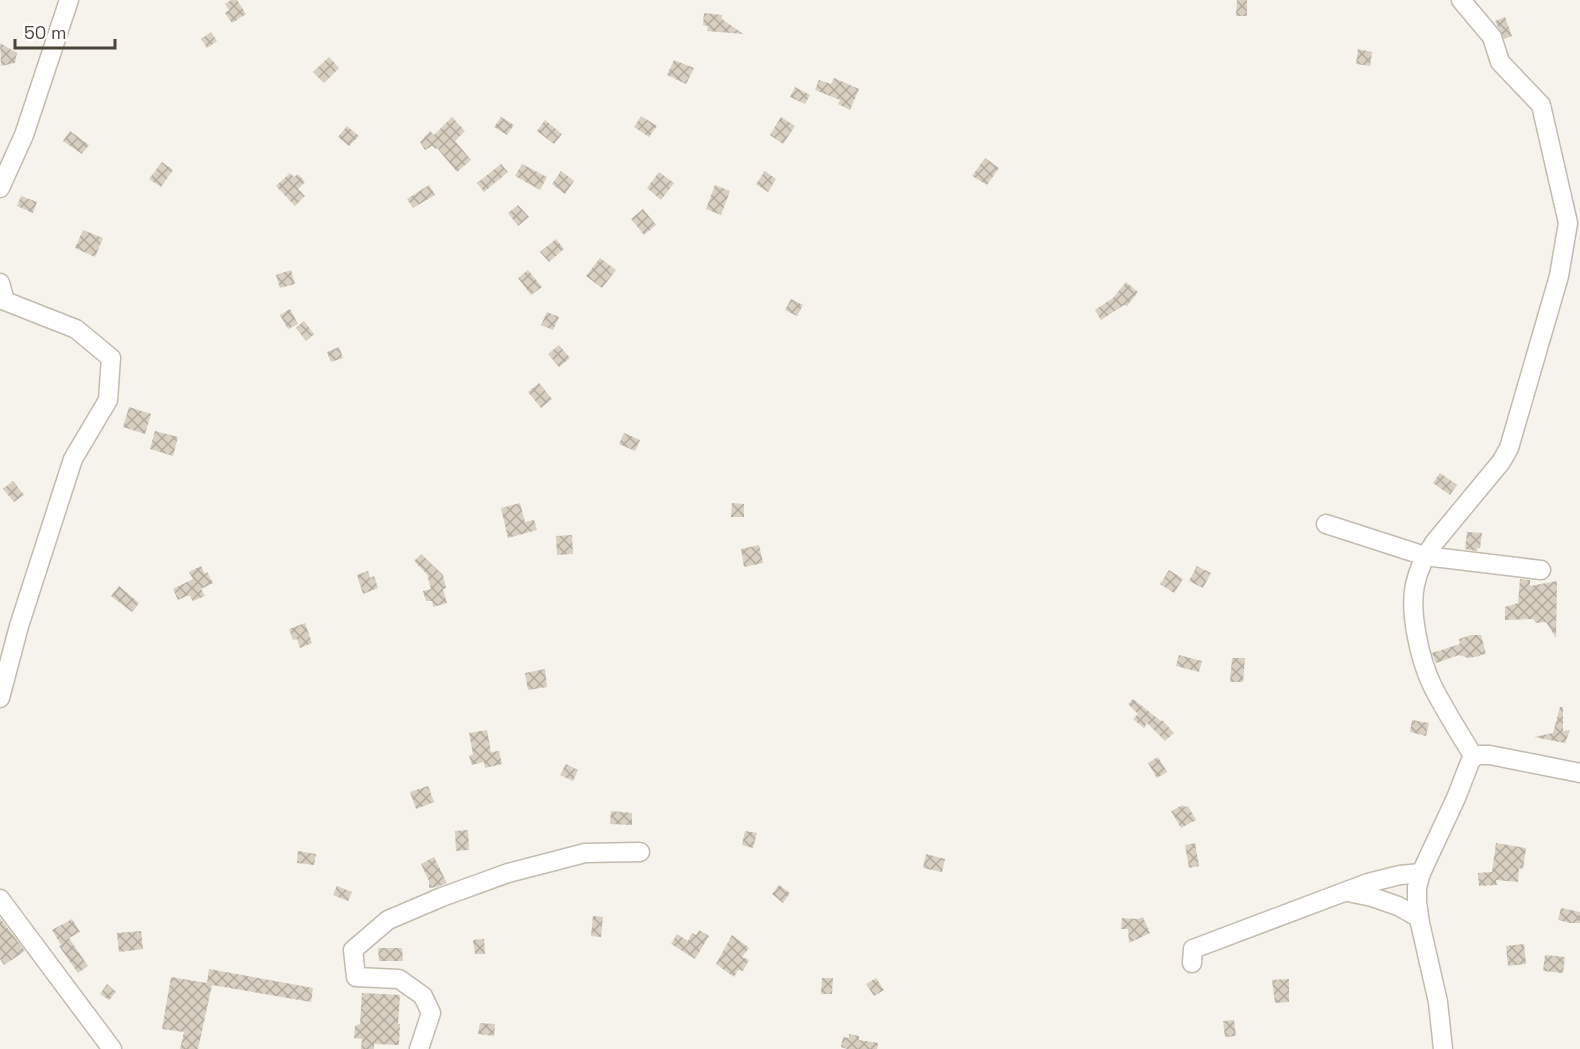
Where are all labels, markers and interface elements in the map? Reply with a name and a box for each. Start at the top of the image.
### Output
scale bar [15,12,116,50]
text: 50 m [24,21,66,44]

